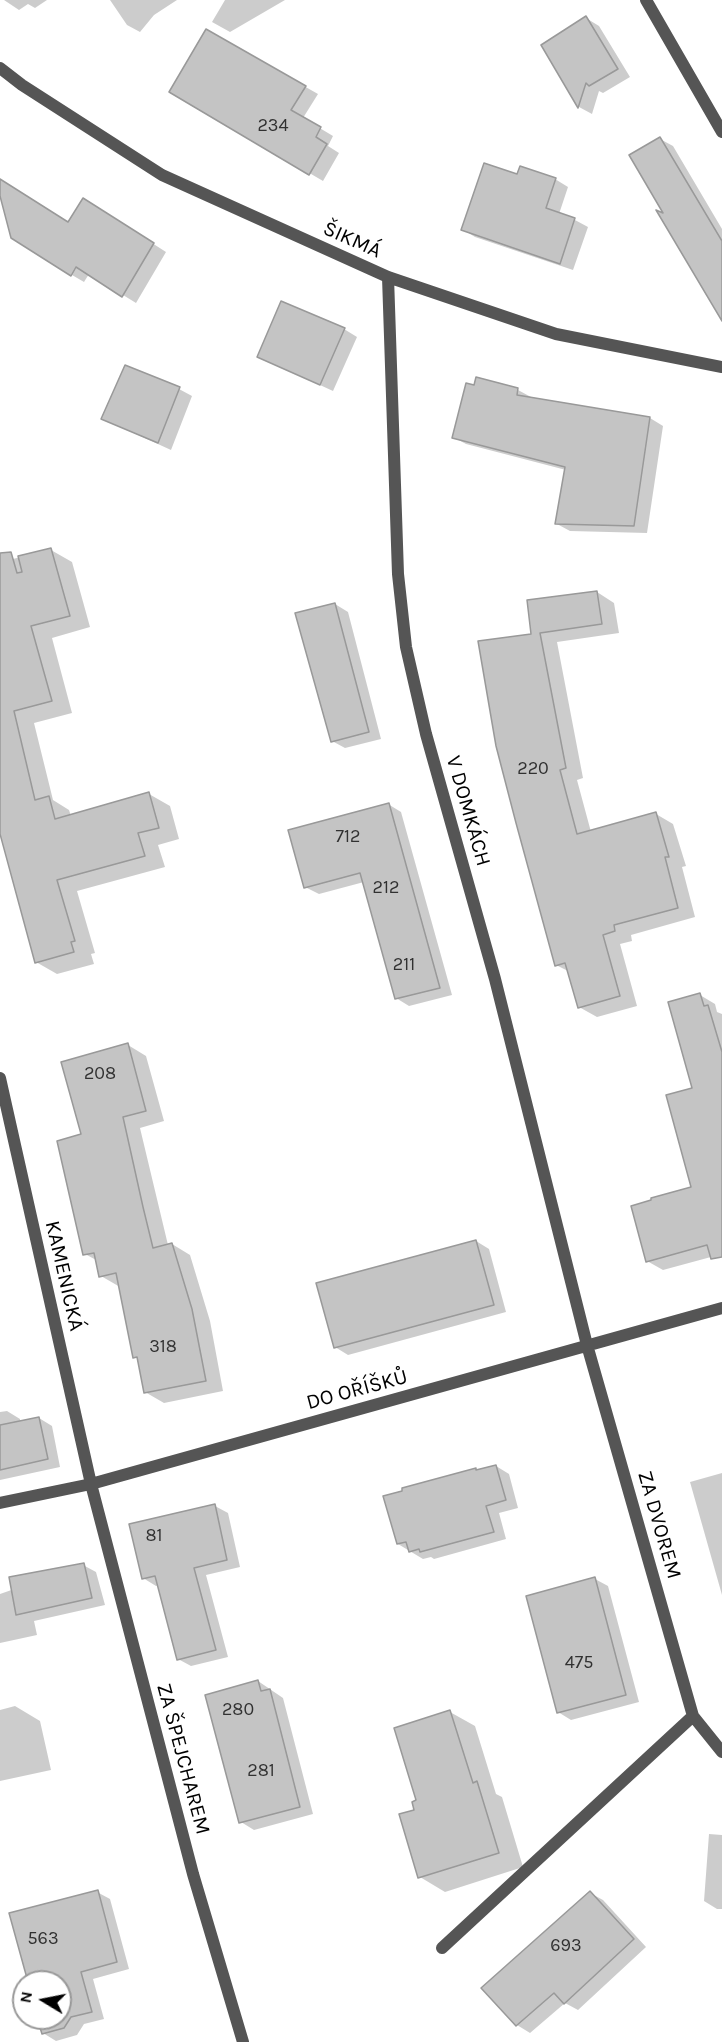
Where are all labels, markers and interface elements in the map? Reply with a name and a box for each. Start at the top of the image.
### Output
house number: 234 [257,115,289,137]
street label: ŠIKMÁ [319,216,385,264]
street label: V DOMKÁCH [440,753,496,869]
house number: 220 [517,758,549,780]
house number: 712 [336,826,360,848]
house number: 212 [373,877,399,899]
house number: 211 [393,954,415,976]
house number: 208 [84,1063,116,1085]
street label: KAMENICKÁ [39,1218,89,1334]
house number: 318 [149,1336,177,1358]
street label: DO OŘÍŠKŮ [304,1364,410,1416]
street label: ZA DVOREM [632,1468,686,1582]
house number: 81 [145,1525,163,1547]
house number: 475 [565,1652,593,1674]
street label: ZA ŠPEJCHAREM [151,1681,215,1837]
house number: 280 [222,1699,254,1721]
house number: 281 [247,1760,275,1782]
house number: 563 [27,1928,59,1950]
house number: 693 [550,1935,582,1957]
north arrow [12,1970,72,2030]
text: N [15,1990,36,2004]

